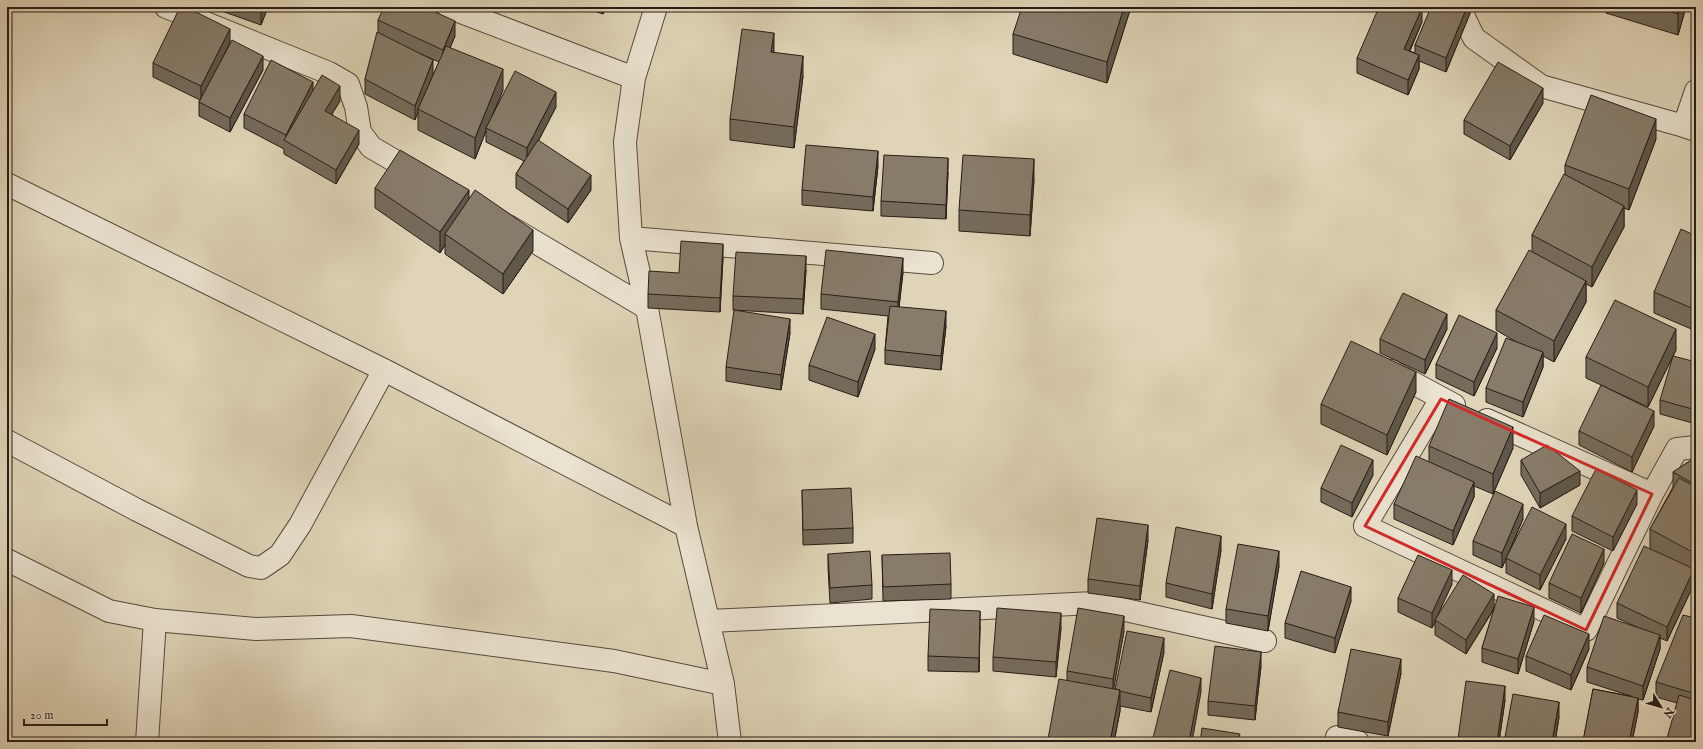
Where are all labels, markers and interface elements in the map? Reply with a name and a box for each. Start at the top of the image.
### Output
north arrow [1641,687,1681,727]
scale bar [24,701,107,727]
text: N [1659,704,1677,721]
text: 20 m [30,708,53,723]

